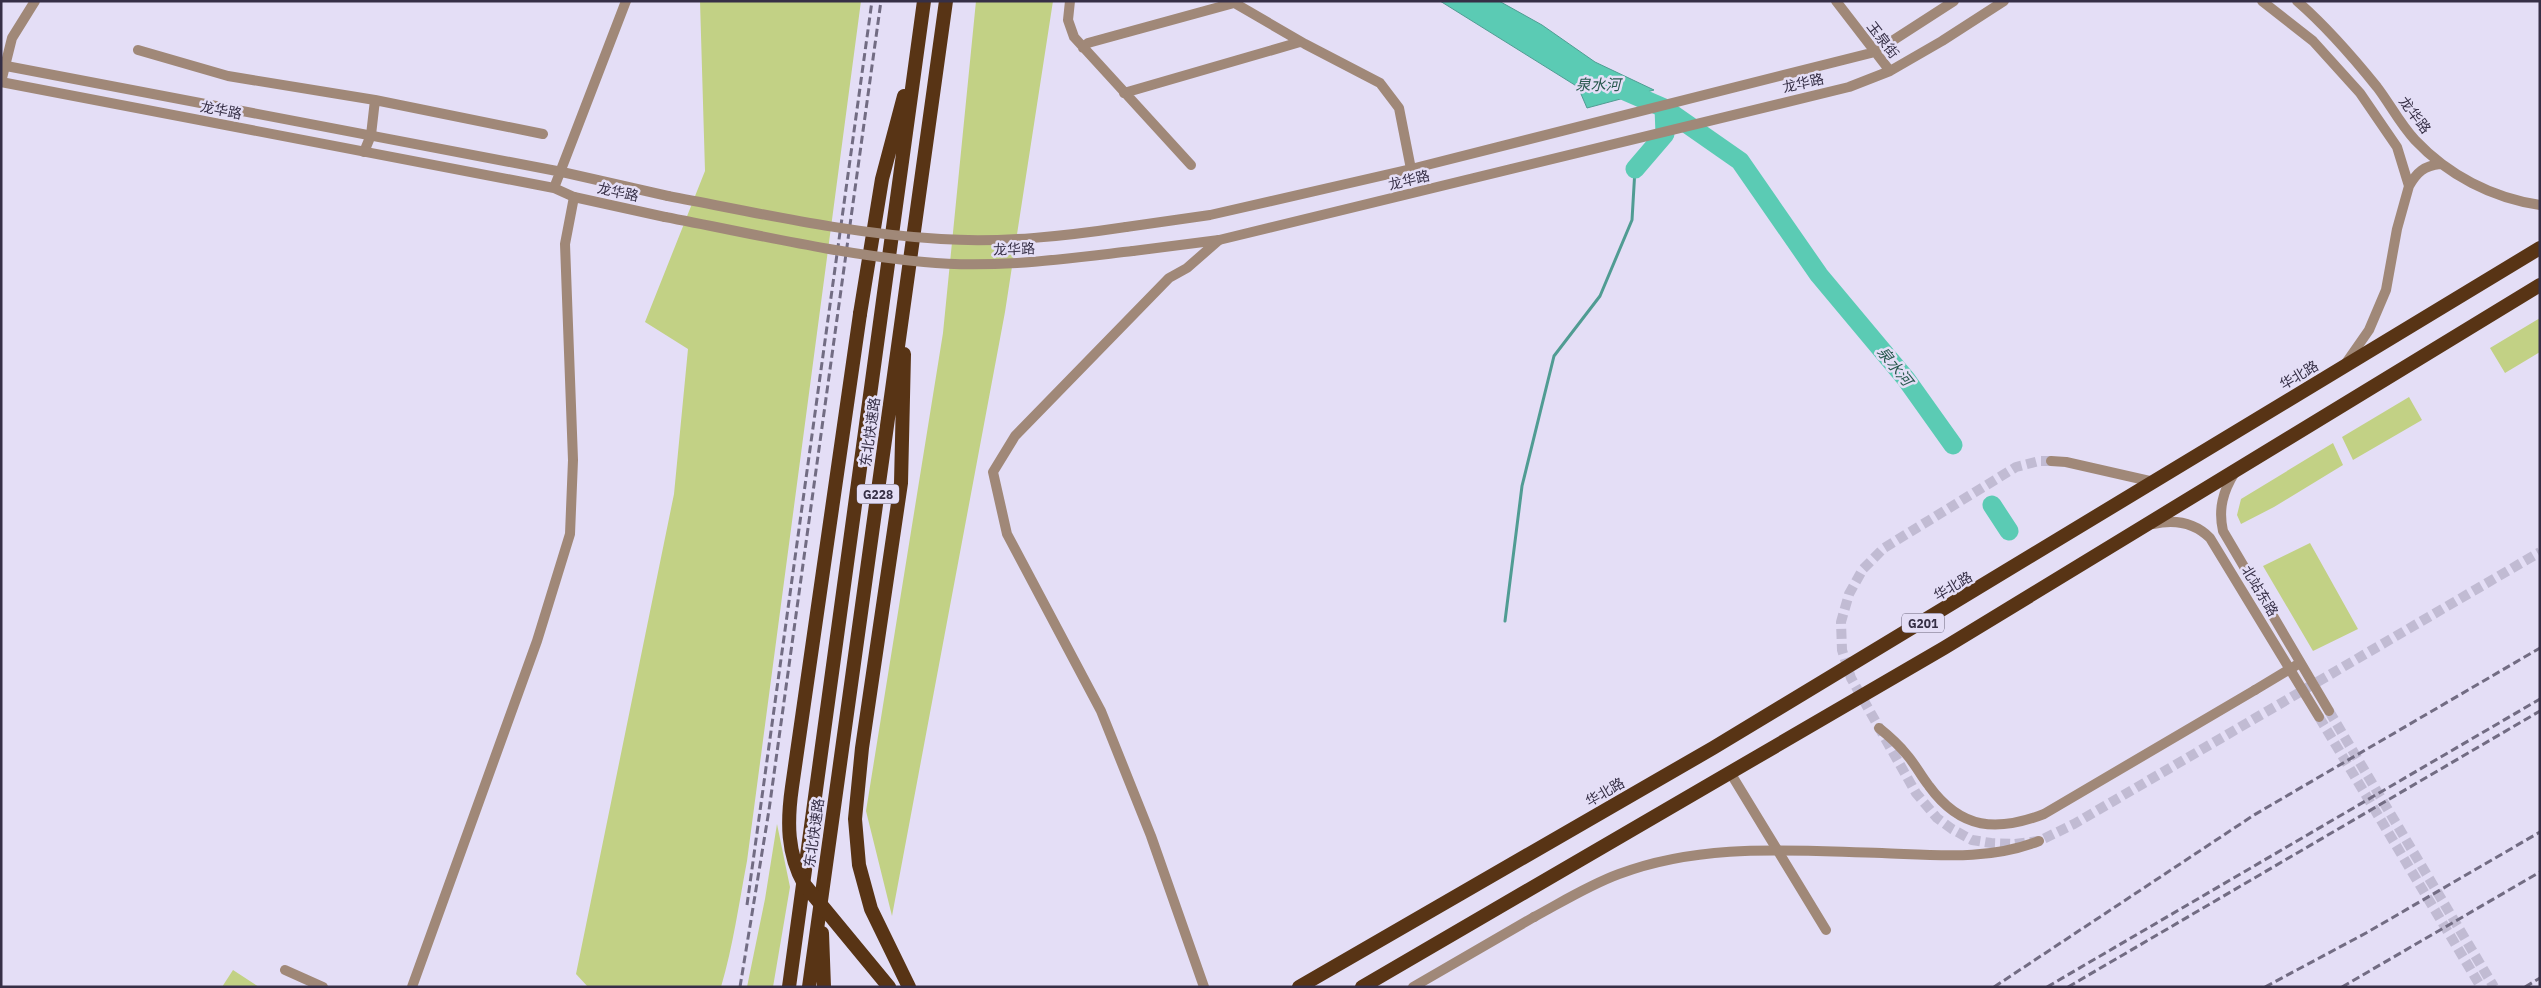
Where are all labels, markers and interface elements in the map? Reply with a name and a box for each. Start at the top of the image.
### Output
street label: 玉泉街 [1863,18,1903,62]
street label: 龙华路 [1781,70,1825,96]
water label: 泉水河 [1575,75,1623,94]
street label: 龙华路 [2395,93,2435,137]
street label: 龙华路 [199,97,243,123]
street label: 龙华路 [1386,166,1432,194]
street label: 龙华路 [596,179,640,205]
street label: 龙华路 [993,239,1035,259]
water label: 泉水河 [1873,343,1918,392]
street label: 华北路 [2276,356,2322,394]
street label: 东北快速路 [856,396,884,468]
road number: G228 [857,484,899,504]
street label: 北站东路 [2238,562,2282,620]
street label: 华北路 [1930,567,1976,605]
road number: G201 [1902,614,1944,632]
street label: 华北路 [1582,774,1628,810]
street label: 东北快速路 [800,797,828,869]

